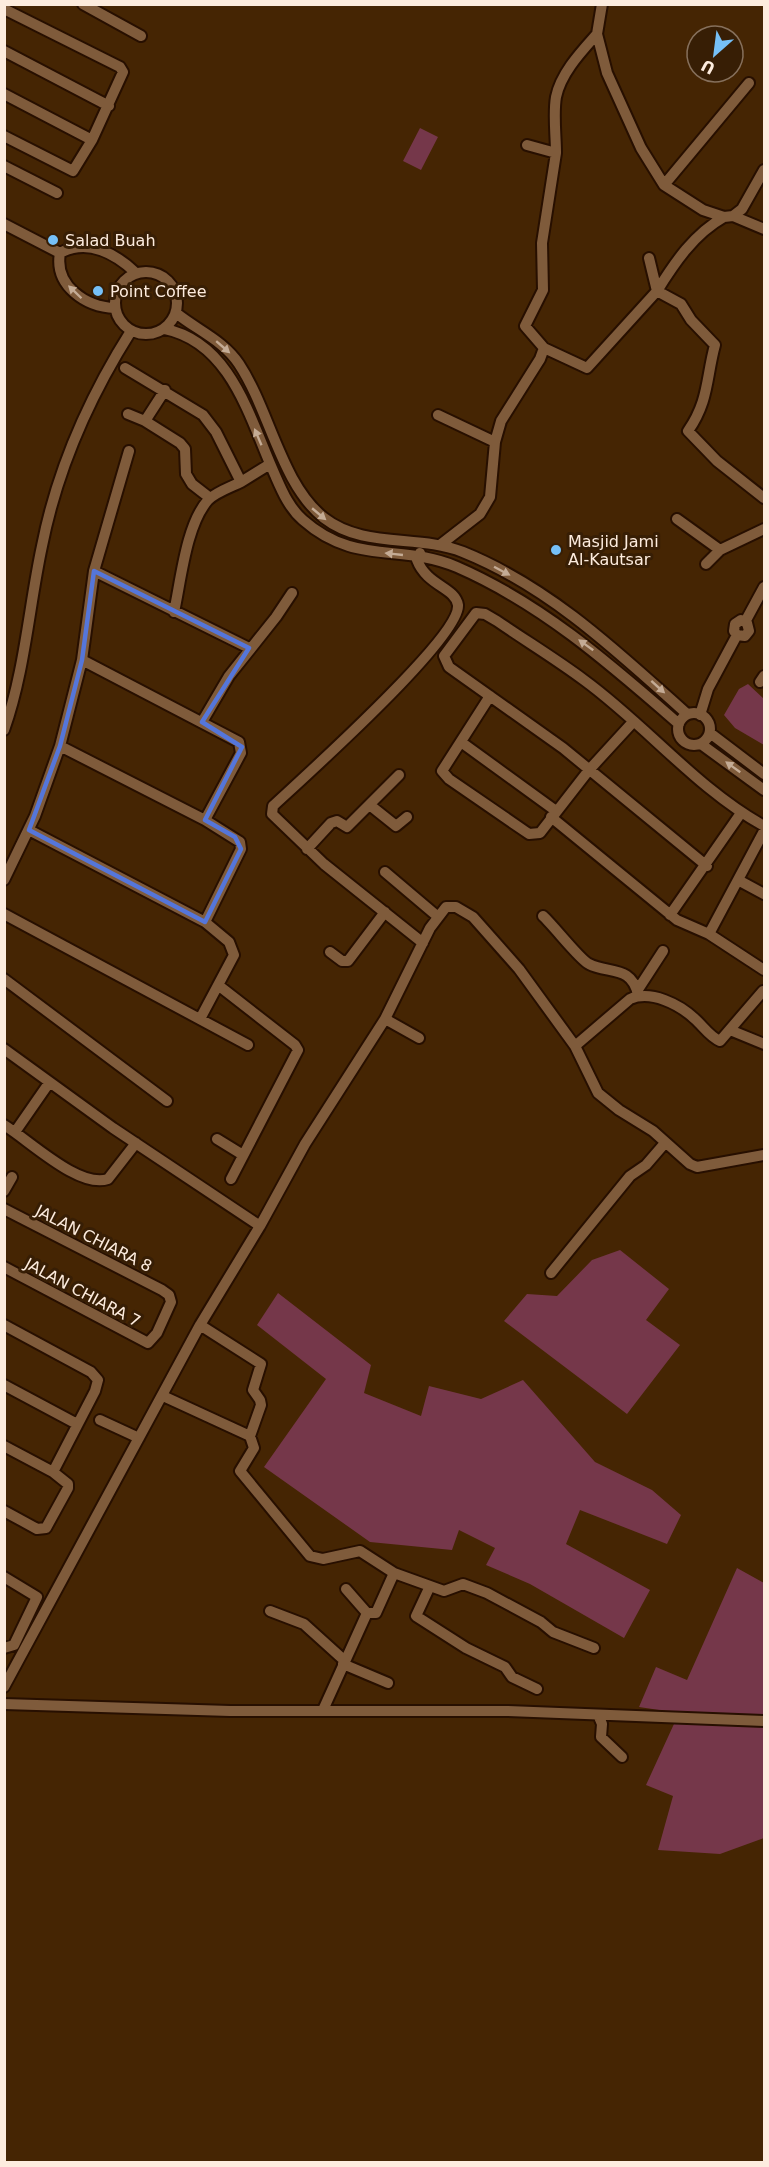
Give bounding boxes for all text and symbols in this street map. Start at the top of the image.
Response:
north arrow [685,24,745,84]
text: U [698,55,718,78]
place label: Salad Buah [65,231,156,250]
marker: Salad Buah [46,233,60,247]
place label: Point Coffee [110,282,206,301]
marker: Point Coffee [91,284,105,298]
one-way arrow [67,285,82,299]
one-way arrow [215,341,231,354]
one-way arrow [253,427,263,445]
one-way arrow [311,507,327,520]
place label: Masjid Jami Al-Kautsar [568,532,659,569]
marker: Masjid Jami Al-Kautsar [549,543,563,557]
one-way arrow [385,549,404,559]
one-way arrow [493,566,510,576]
one-way arrow [579,639,595,651]
one-way arrow [650,680,665,694]
one-way arrow [725,761,741,773]
street label: JALAN CHIARA 8 [31,1200,155,1276]
street label: JALAN CHIARA 7 [21,1253,144,1331]

